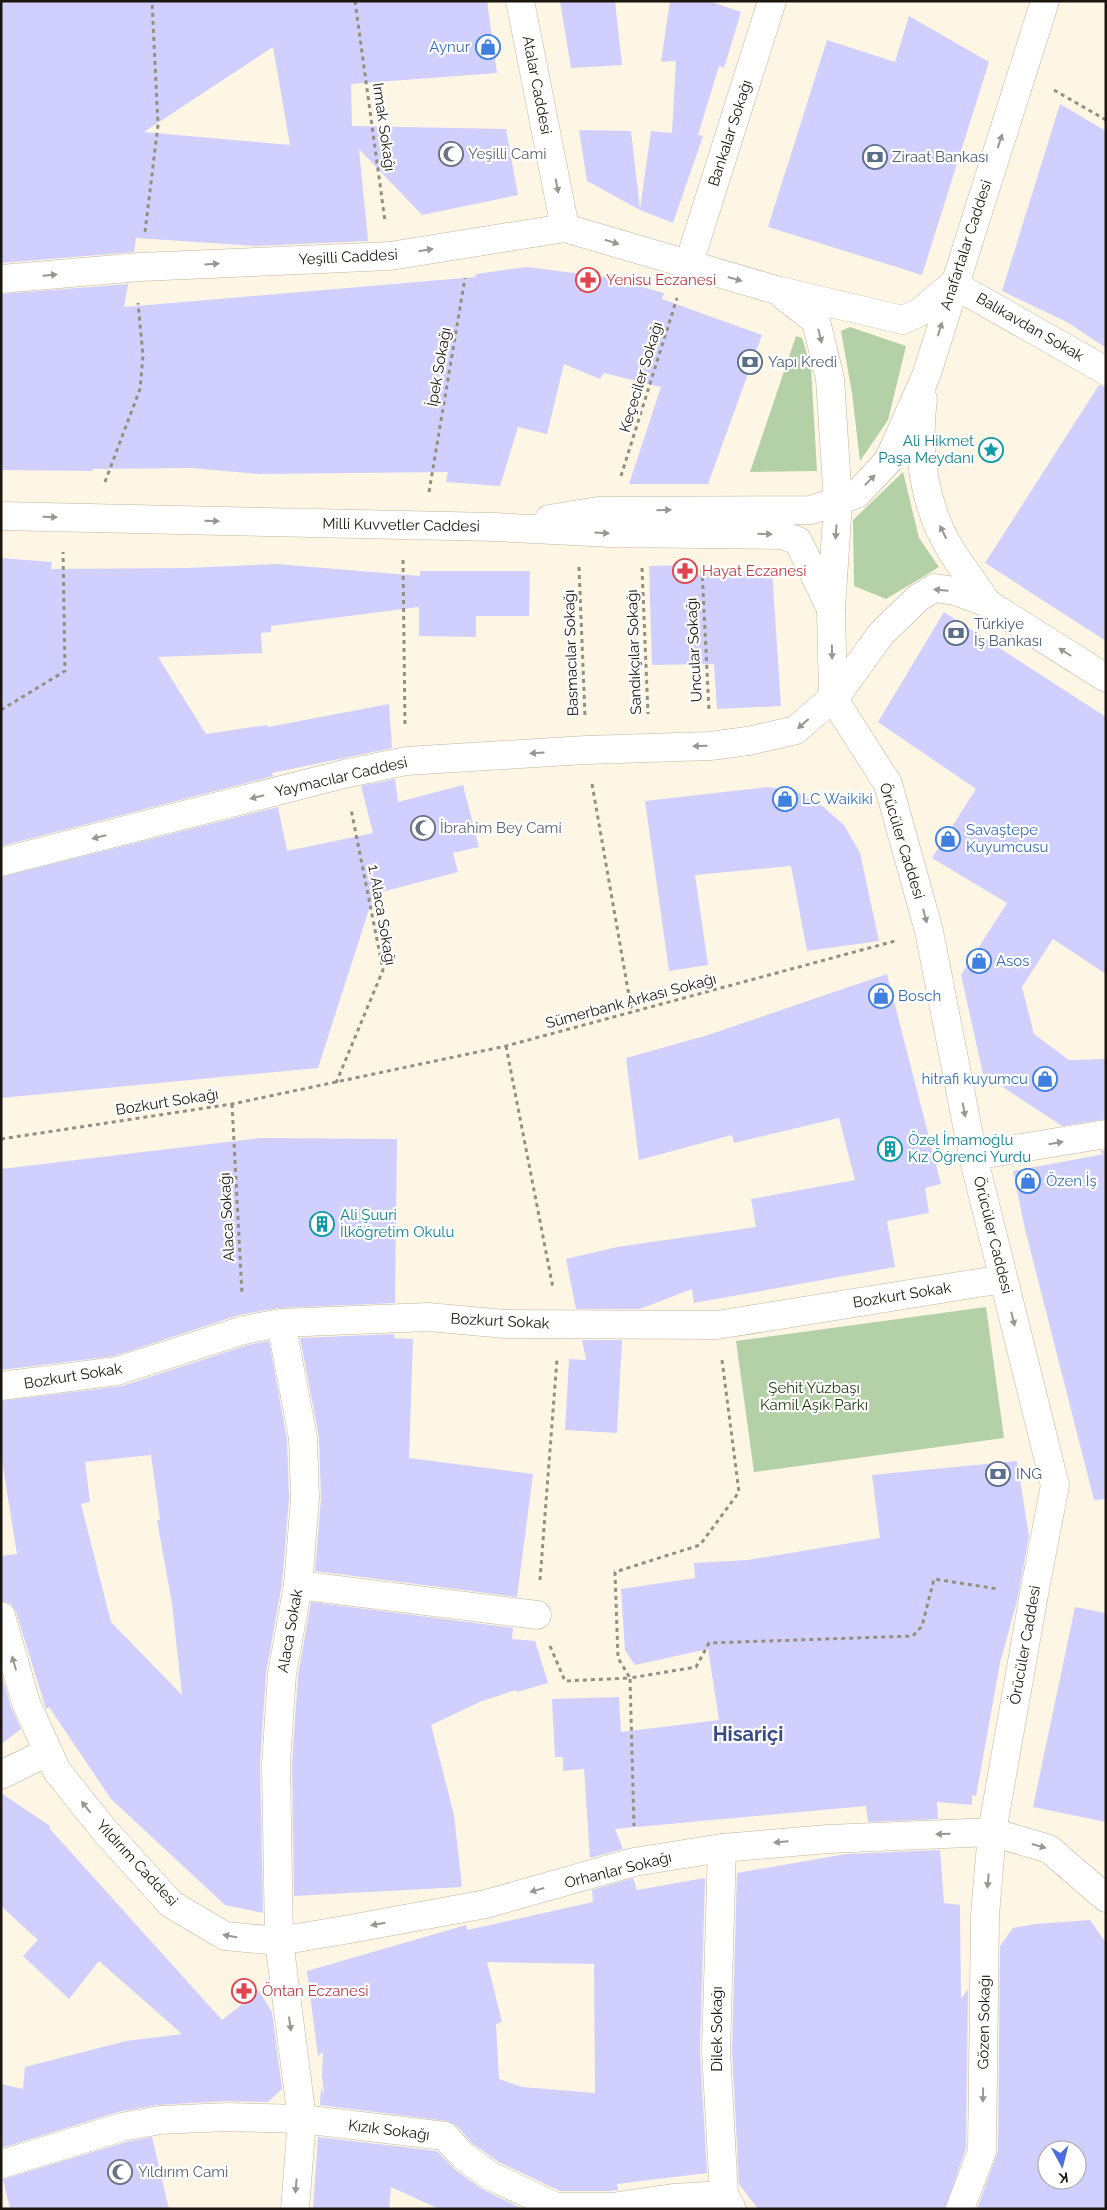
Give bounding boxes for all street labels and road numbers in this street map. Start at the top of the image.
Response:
street label: Atalar Caddesi [519,34,555,136]
street label: Bankalar Sokağı [704,78,756,188]
street label: Irmak Sokağı [369,81,399,173]
street label: Anafartalar Caddesi [936,178,996,312]
street label: Yeşilli Caddesi [298,245,398,269]
street label: Balıkavdan Sokak [973,289,1087,365]
street label: Keçeciler Sokağı [616,320,666,434]
street label: İpek Sokağı [422,326,455,408]
street label: Milli Kuvvetler Caddesi [322,515,480,535]
street label: Basmacılar Sokağı [560,589,582,717]
street label: Sandıkçılar Sokağı [623,589,645,715]
street label: Uncular Sokağı [682,597,706,703]
street label: Yaymacılar Caddesi [273,753,409,801]
street label: Örücüler Caddesi [876,780,929,901]
street label: 1. Alaca Sokağı [364,863,400,967]
street label: Sümerbank Arkası Sokağı [544,970,718,1032]
street label: Bozkurt Sokağı [114,1085,220,1119]
street label: Alaca Sokağı [216,1172,238,1262]
street label: Örücüler Caddesi [970,1174,1017,1296]
street label: Bozkurt Sokak [852,1278,952,1312]
street label: Bozkurt Sokak [450,1309,550,1333]
street label: Bozkurt Sokak [23,1359,123,1393]
street label: Örücüler Caddesi [1005,1584,1044,1706]
street label: Alaca Sokak [274,1588,306,1674]
street label: Yıldırım Caddesi [92,1816,182,1910]
street label: Orhanlar Sokağı [563,1848,673,1892]
street label: Gözen Sokağı [974,1974,994,2070]
street label: Dilek Sokağı [708,1986,726,2072]
street label: Kızık Sokağı [347,2116,431,2144]

